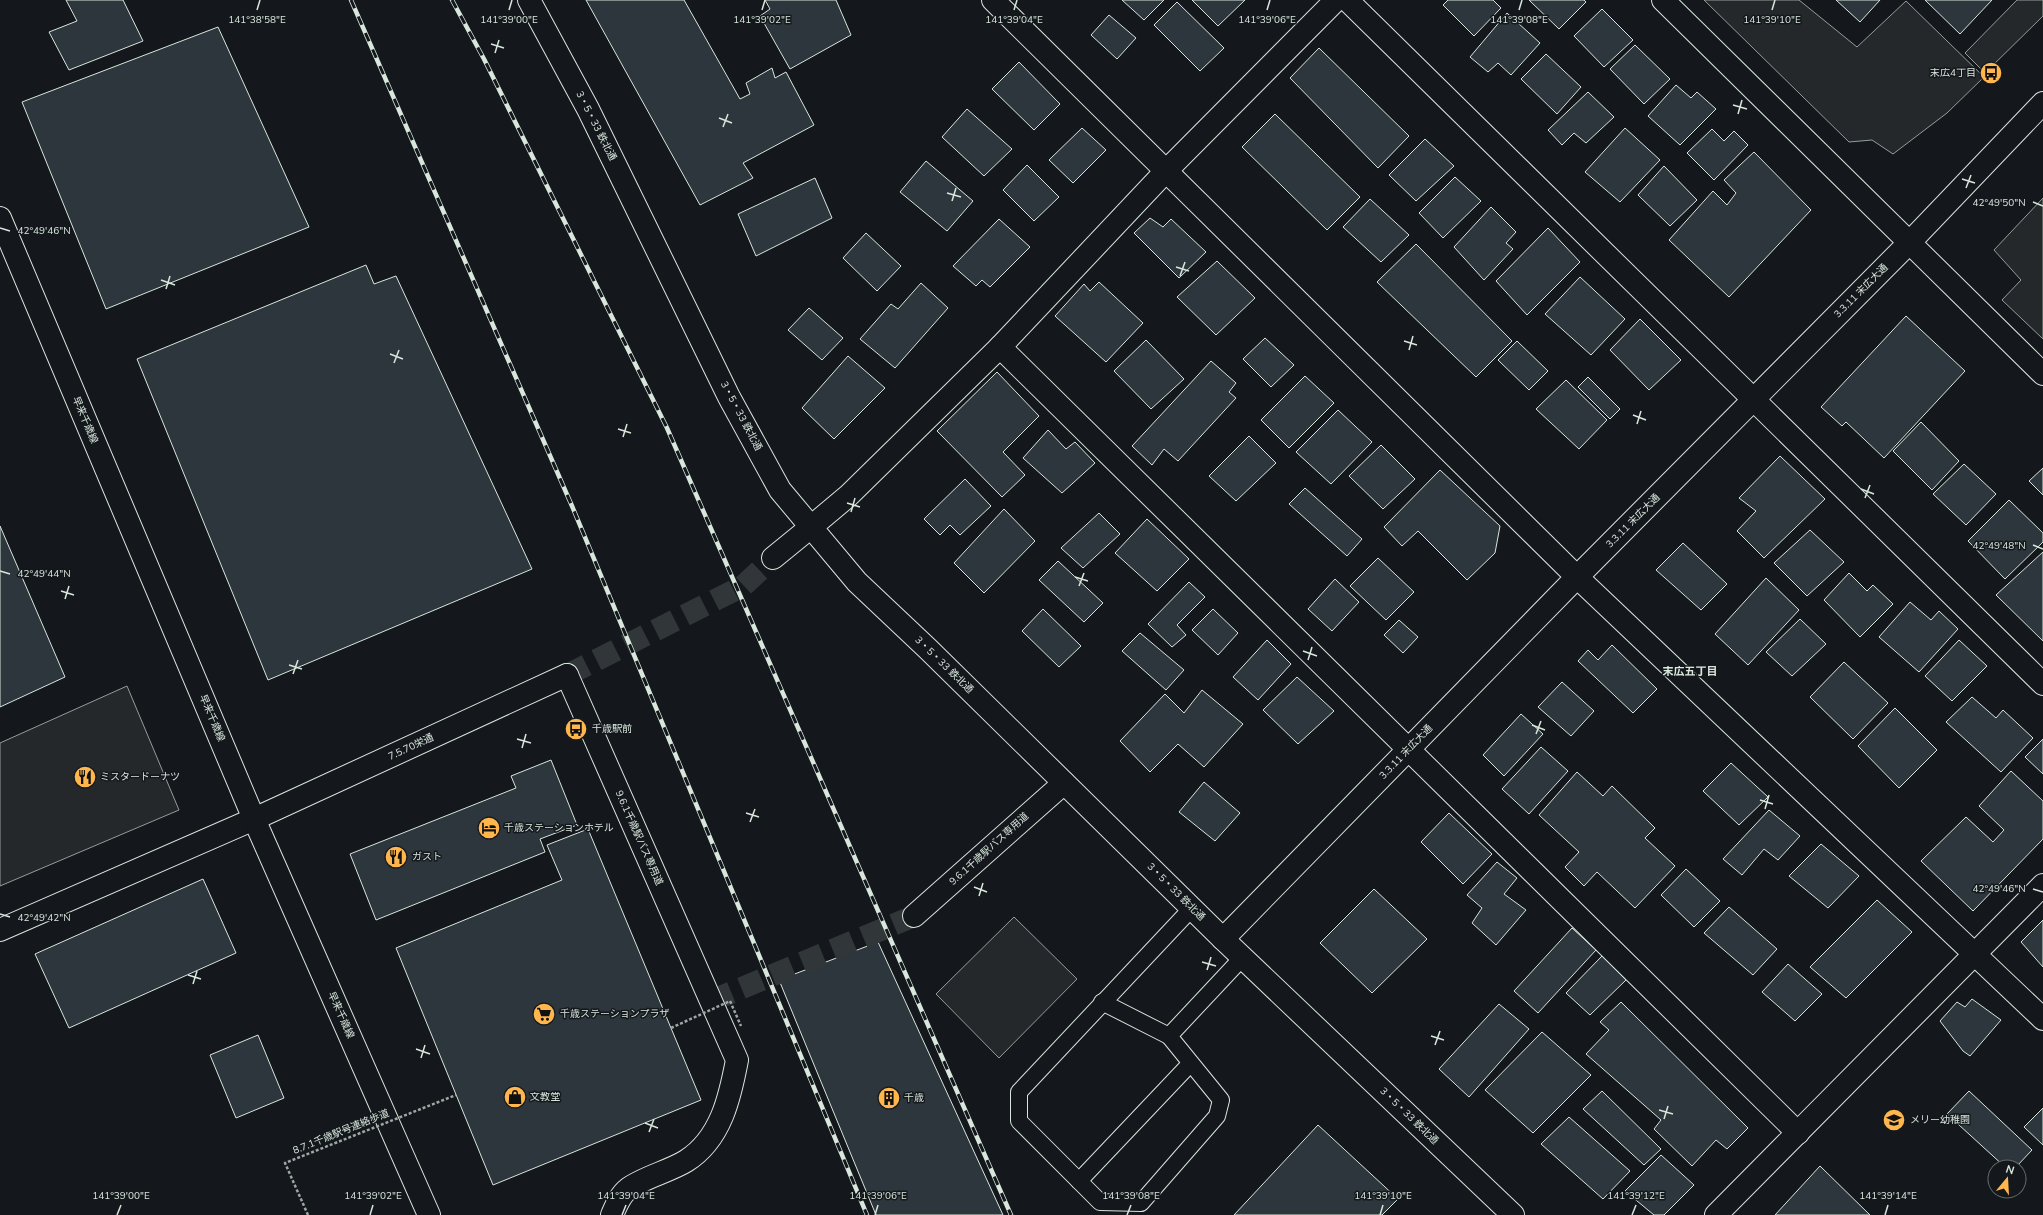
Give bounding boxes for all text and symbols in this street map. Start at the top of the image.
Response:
text: 141°38'58"E [228,13,286,27]
text: 141°39'00"E [480,13,538,27]
text: 141°39'02"E [733,13,791,27]
text: 141°39'04"E [985,13,1043,27]
text: 141°39'06"E [1238,13,1296,27]
text: 141°39'08"E [1490,13,1548,27]
text: 141°39'10"E [1743,13,1801,27]
bus stop icon: 末広4丁目 [1978,60,2004,86]
place label: 末広4丁目 [1930,66,1976,80]
street label: 3・5・33 鉄北通 [572,89,620,163]
text: 42°49'50"N [1972,196,2026,210]
text: 42°49'46"N [17,224,71,238]
street label: 3.3.11 末広大通 [1831,261,1891,321]
street label: 3・5・33 鉄北通 [717,379,765,453]
street label: 早来千歳線 [69,394,101,446]
street label: 3.3.11 末広大通 [1603,491,1663,551]
text: 42°49'48"N [1972,539,2026,553]
text: 42°49'44"N [17,567,71,581]
street label: 3・5・33 鉄北通 [912,633,976,697]
district label: 末広五丁目 [1663,664,1718,679]
street label: 早来千歳線 [196,692,228,744]
bus stop icon: 千歳駅前 [563,716,589,742]
place label: 千歳駅前 [592,722,632,736]
street label: 3.3.11 末広大通 [1376,722,1436,782]
street label: 7.5.70栄通 [386,730,436,764]
restaurant icon: ミスタードーナツ [72,764,98,790]
place label: ミスタードーナツ [100,770,180,784]
street label: 9.6.1千歳駅バス専用道 [612,788,666,888]
street label: 9.6.1千歳駅バス専用道 [946,809,1032,889]
hotel icon: 千歳ステーションホテル [476,815,502,841]
place label: 千歳ステーションホテル [504,821,614,835]
restaurant icon: ガスト [383,844,409,870]
place label: ガスト [412,850,442,864]
street label: 3・5・33 鉄北通 [1144,860,1208,924]
text: 42°49'46"N [1972,882,2026,896]
text: 42°49'42"N [17,911,71,925]
street label: 早来千歳線 [324,989,358,1041]
supermarket icon: 千歳ステーションプラザ [531,1001,557,1027]
place label: 千歳ステーションプラザ [560,1007,670,1021]
shop icon: 文教堂 [502,1084,528,1110]
street label: 3・5・33 鉄北通 [1377,1084,1441,1148]
building icon: 千歳 [876,1085,902,1111]
place label: 文教堂 [530,1090,560,1104]
place label: 千歳 [904,1091,924,1105]
street label: 8.7.1千歳駅号連絡歩道 [291,1106,391,1158]
school or university icon: メリー幼稚園 [1881,1107,1907,1133]
place label: メリー幼稚園 [1910,1113,1970,1127]
north arrow [1987,1159,2027,1199]
text: N [2004,1162,2016,1178]
text: 141°39'00"E [92,1189,150,1203]
text: 141°39'02"E [344,1189,402,1203]
text: 141°39'04"E [597,1189,655,1203]
text: 141°39'06"E [849,1189,907,1203]
text: 141°39'08"E [1102,1189,1160,1203]
text: 141°39'10"E [1354,1189,1412,1203]
text: 141°39'12"E [1607,1189,1665,1203]
text: 141°39'14"E [1859,1189,1917,1203]

